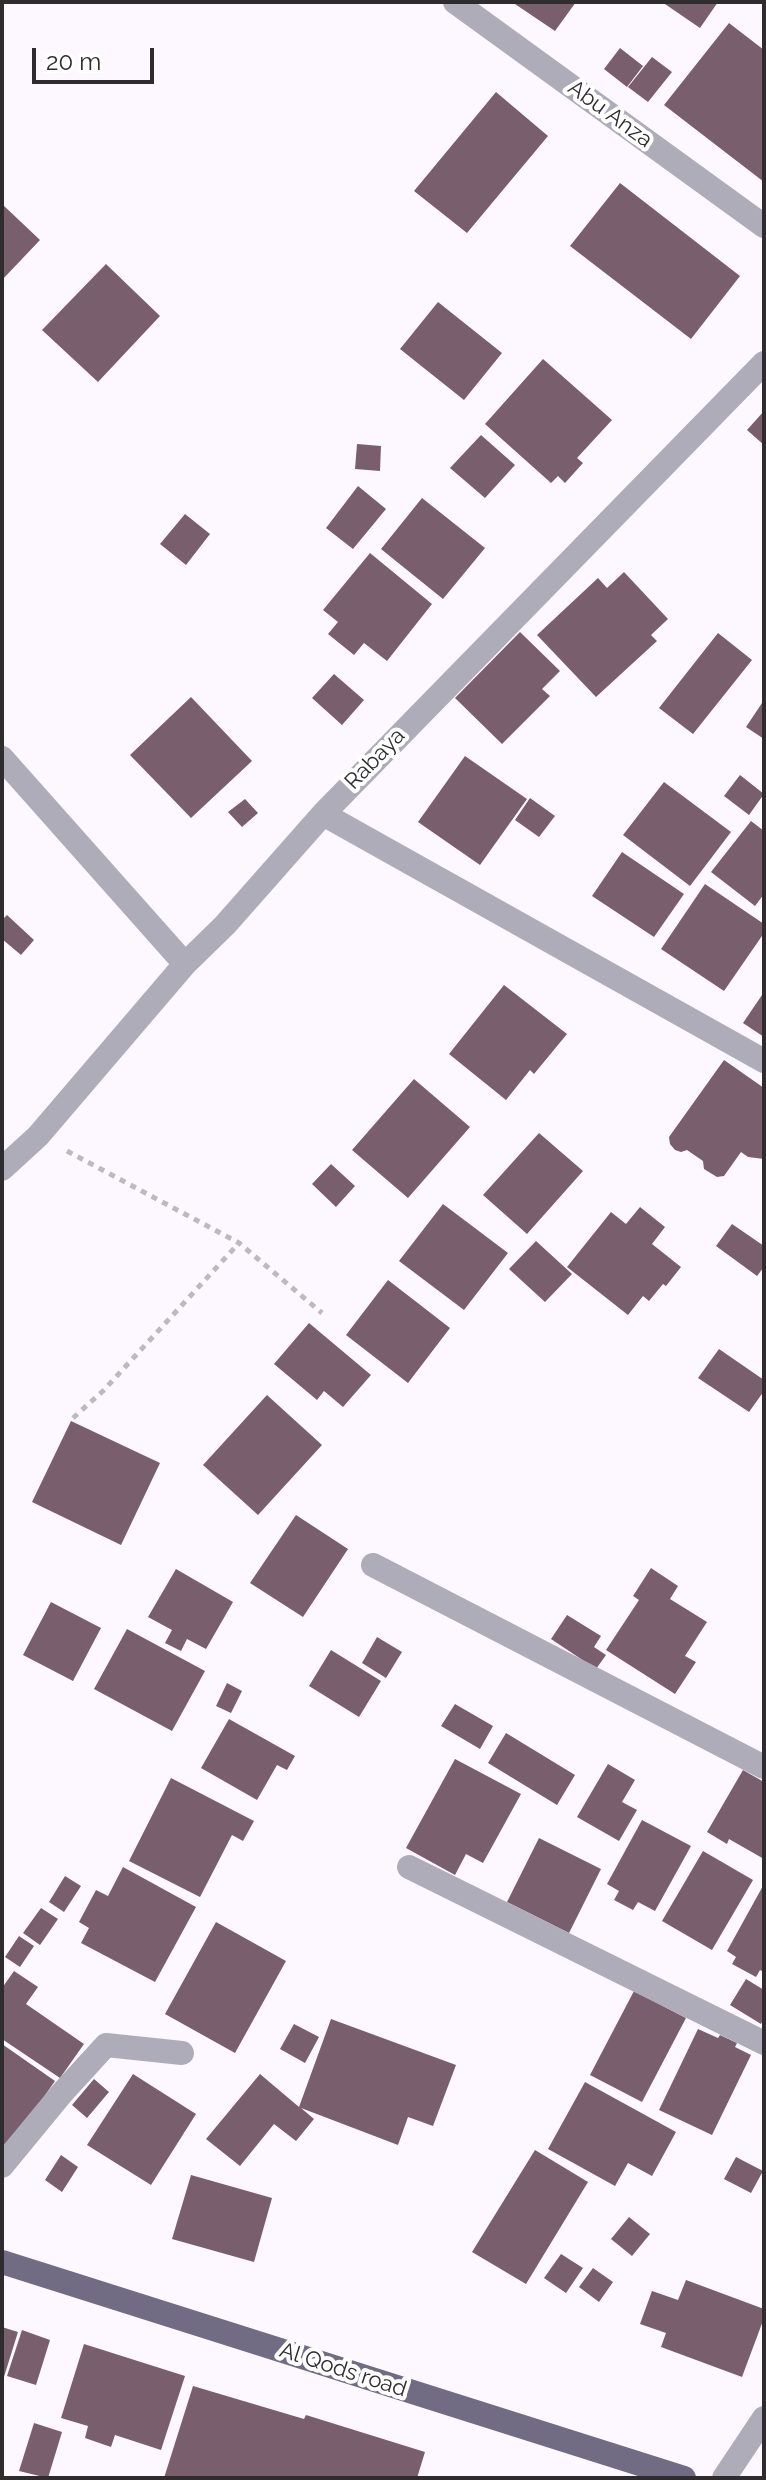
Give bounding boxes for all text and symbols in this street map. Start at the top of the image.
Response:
scale bar [36,32,158,82]
text: 20 m [46,47,101,76]
street label: Abu Anza [563,75,657,153]
street label: Rabaya [339,723,411,795]
street label: Al Qods road [276,2337,410,2403]

